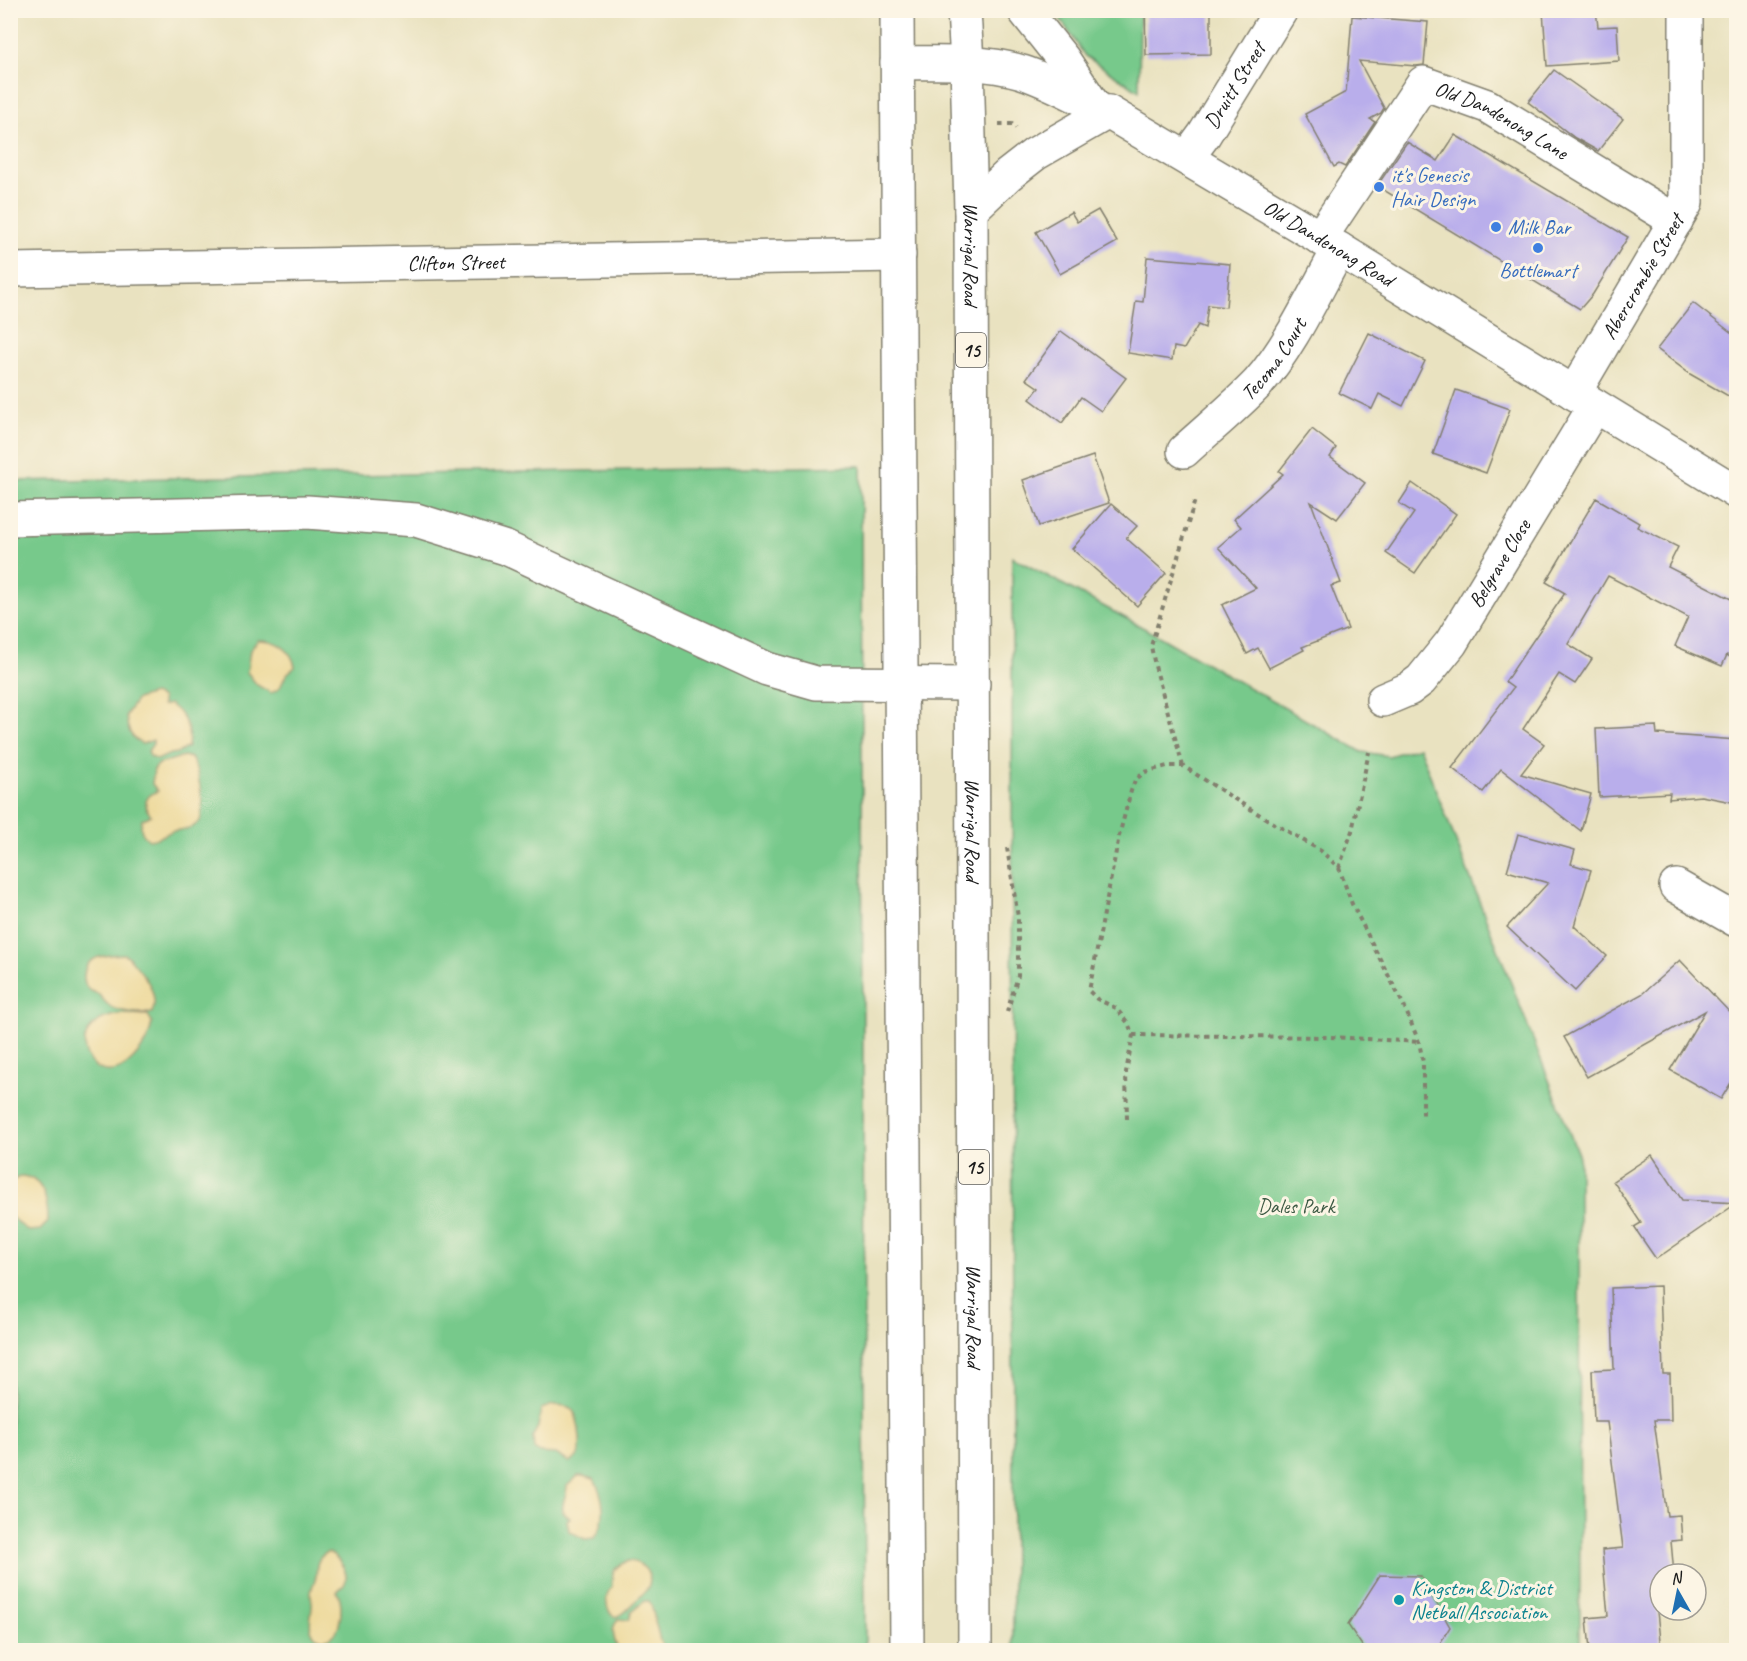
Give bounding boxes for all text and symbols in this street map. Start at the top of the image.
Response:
street label: Druitt Street [1198,35,1273,133]
street label: Old Dandenong Lane [1431,75,1574,166]
place label: it's Genesis Hair Design [1391,162,1476,212]
marker: it's Genesis Hair Design [1372,180,1386,194]
street label: Old Dandenong Road [1259,194,1402,294]
street label: Warrigal Road [958,202,984,309]
street label: Abercrombie Street [1596,207,1691,344]
place label: Milk Bar [1508,214,1572,240]
marker: Milk Bar [1489,220,1503,234]
marker: Bottlemart [1531,241,1545,255]
street label: Clifton Street [407,249,507,276]
place label: Bottlemart [1499,257,1580,283]
street label: Tecoma Court [1235,312,1313,406]
road number: 15 [956,333,986,367]
street label: Belgrave Close [1463,513,1537,612]
street label: Warrigal Road [960,778,986,885]
road number: 15 [959,1150,989,1184]
park label: Dales Park [1258,1193,1337,1219]
street label: Warrigal Road [961,1264,987,1371]
north arrow [1648,1562,1708,1622]
text: N [1669,1567,1685,1589]
place label: Kingston & District Netball Association [1411,1575,1554,1625]
marker: Kingston & District Netball Association [1392,1593,1406,1607]

